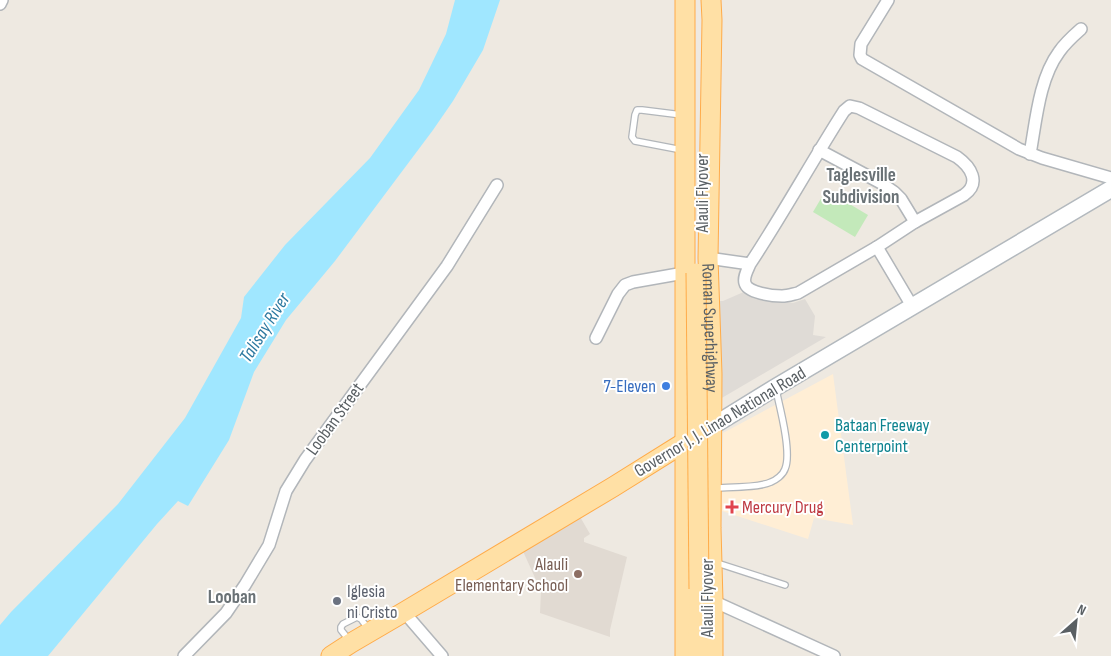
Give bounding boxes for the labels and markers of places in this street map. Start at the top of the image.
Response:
place label: 7-Eleven [603,376,656,397]
marker: 7-Eleven [660,380,672,392]
place label: Bataan Freeway Centerpoint [835,415,930,457]
marker: Bataan Freeway Centerpoint [819,429,831,441]
place label: Mercury Drug [742,497,823,518]
marker: Mercury Drug [726,501,738,513]
place label: Alauli Elementary School [455,554,568,596]
marker: Alauli Elementary School [572,568,584,580]
place label: Iglesia ni Cristo [347,581,397,623]
marker: Iglesia ni Cristo [331,595,343,607]

